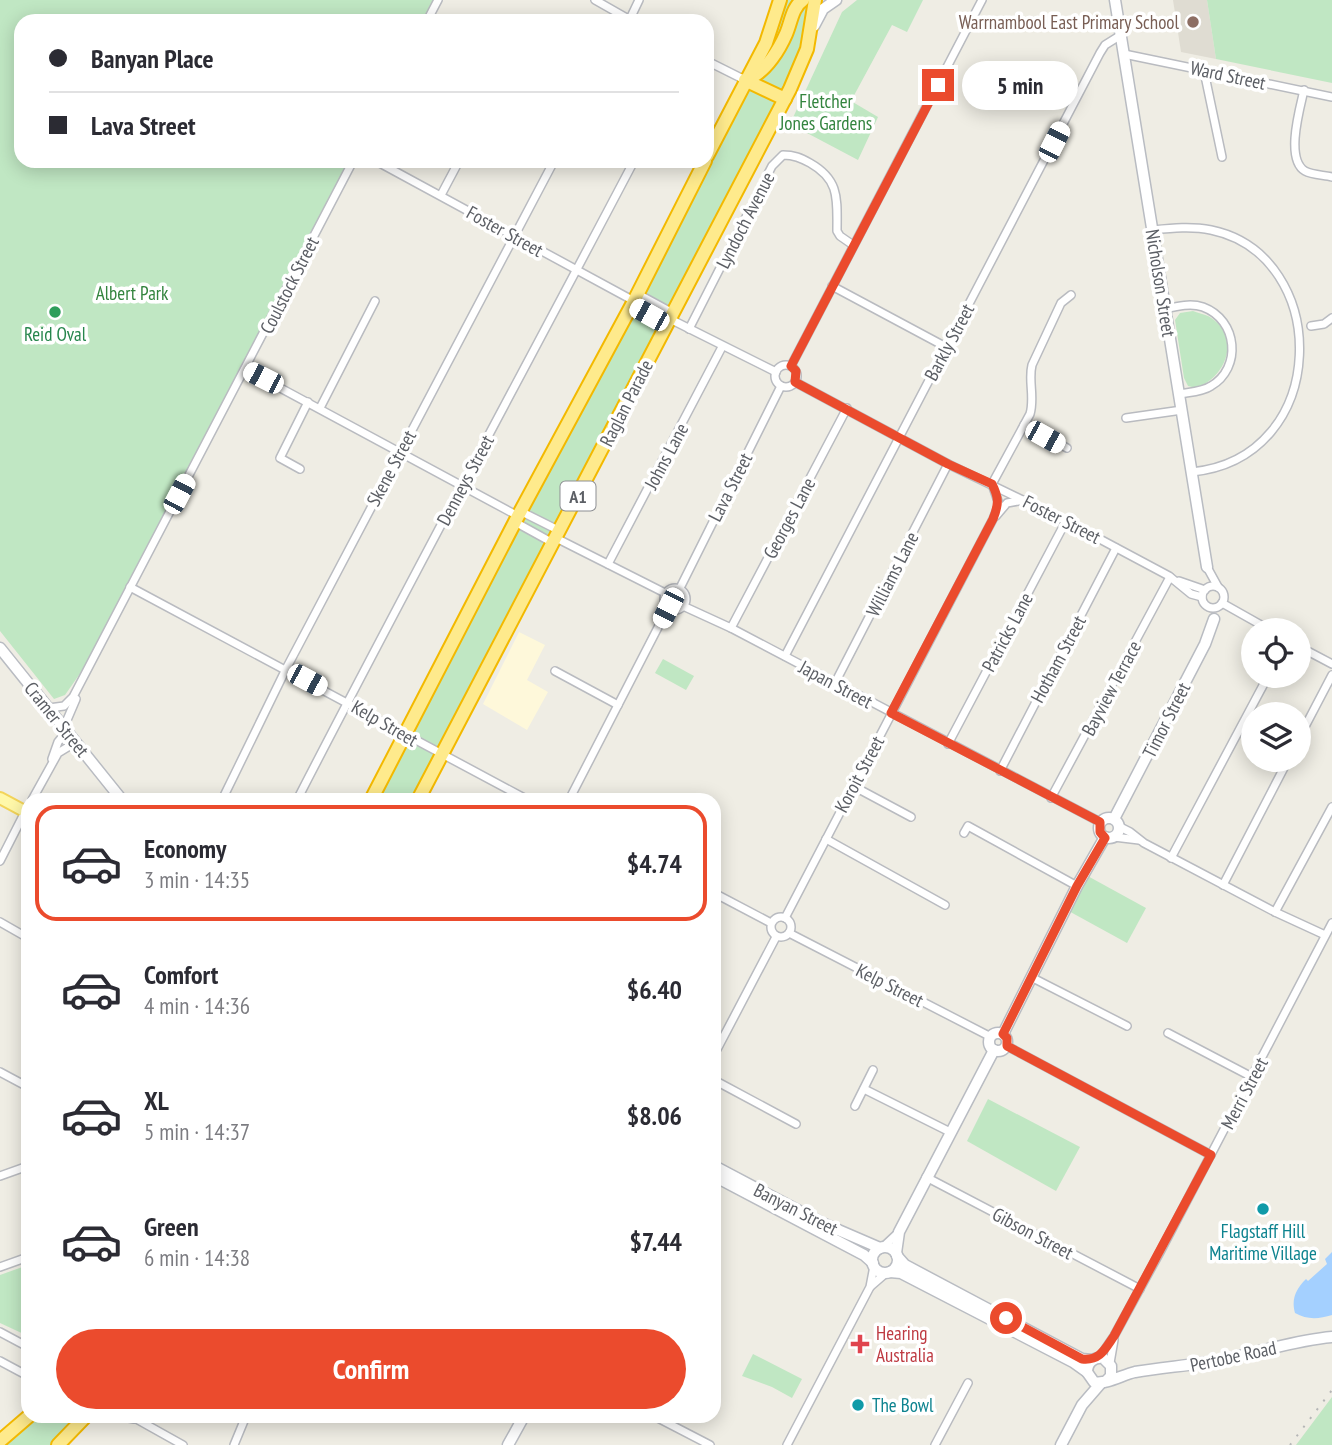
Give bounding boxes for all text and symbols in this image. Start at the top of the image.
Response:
place label: Warrnambool East Primary School [959,10,1180,34]
marker: Warrnambool East Primary School [1185,14,1201,30]
text: Banyan Place [91,42,214,75]
street label: Ward Street [1188,55,1269,95]
callout: 5 min [962,60,1078,110]
route end [922,69,954,101]
text: 5 min [997,71,1043,100]
park label: Fletcher Jones Gardens [779,89,872,135]
text: Lava Street [91,109,196,142]
car [1036,119,1073,165]
street label: Lyndoch Avenue [710,168,780,272]
street label: Foster Street [462,200,548,262]
street label: Nicholson Street [1141,228,1181,339]
street label: Coulstock Street [254,232,324,338]
park label: Albert Park [96,281,169,305]
car [626,296,673,334]
street label: Barkly Street [919,299,980,385]
marker: Reid Oval [47,304,63,320]
place label: Reid Oval [24,322,87,346]
street label: Raglan Parade [594,356,658,450]
car [240,359,287,397]
car [1022,418,1069,456]
street label: Johns Lane [638,419,693,494]
street label: Skene Street [361,425,421,510]
street label: Denneys Street [431,430,499,529]
street label: Lava Street [703,448,758,525]
car [160,471,199,517]
street label: Georges Lane [758,473,820,563]
road number: A1 [560,482,596,510]
street label: Foster Street [1019,489,1106,549]
street label: Williams Lane [860,528,924,620]
car [650,585,687,631]
street label: Patricks Lane [976,588,1038,676]
street label: Hotham Street [1025,611,1091,707]
map controls [1241,618,1311,772]
button: locate [1241,618,1311,688]
street label: Bayview Terrace [1076,636,1146,740]
street label: Japan Street [794,654,878,714]
car [284,661,331,699]
street label: Cramer Street [19,676,95,762]
street label: Timor Street [1137,677,1196,762]
street label: Kelp Street [348,694,423,752]
button: layers [1241,702,1311,772]
street label: Koroit Street [829,731,889,816]
icon: car [60,832,123,895]
text: Economy [144,832,226,865]
text: $4.74 [627,847,682,880]
text: 3 min · 14:35 [144,865,250,894]
icon: car [60,958,123,1021]
text: Comfort [144,958,218,991]
street label: Kelp Street [852,958,928,1013]
text: $6.40 [627,973,682,1006]
text: 4 min · 14:36 [144,991,250,1020]
street label: Merri Street [1215,1052,1273,1133]
icon: car [60,1084,123,1147]
text: XL [144,1084,169,1117]
text: $8.06 [627,1099,682,1132]
text: 5 min · 14:37 [144,1117,250,1146]
street label: Banyan Street [750,1178,843,1241]
marker: Flagstaff Hill Maritime Village [1255,1201,1271,1217]
street label: Gibson Street [988,1202,1078,1265]
icon: car [60,1210,123,1273]
text: Green [144,1210,199,1243]
place label: Flagstaff Hill Maritime Village [1209,1219,1317,1265]
text: $7.44 [629,1225,682,1258]
text: 6 min · 14:38 [144,1243,250,1272]
route start [990,1302,1022,1334]
place label: Hearing Australia [876,1321,934,1367]
button: Confirm [56,1329,686,1409]
marker: Hearing Australia [850,1334,870,1354]
street label: Pertobe Road [1188,1335,1278,1377]
place label: The Bowl [872,1393,934,1417]
marker: The Bowl [850,1397,866,1413]

